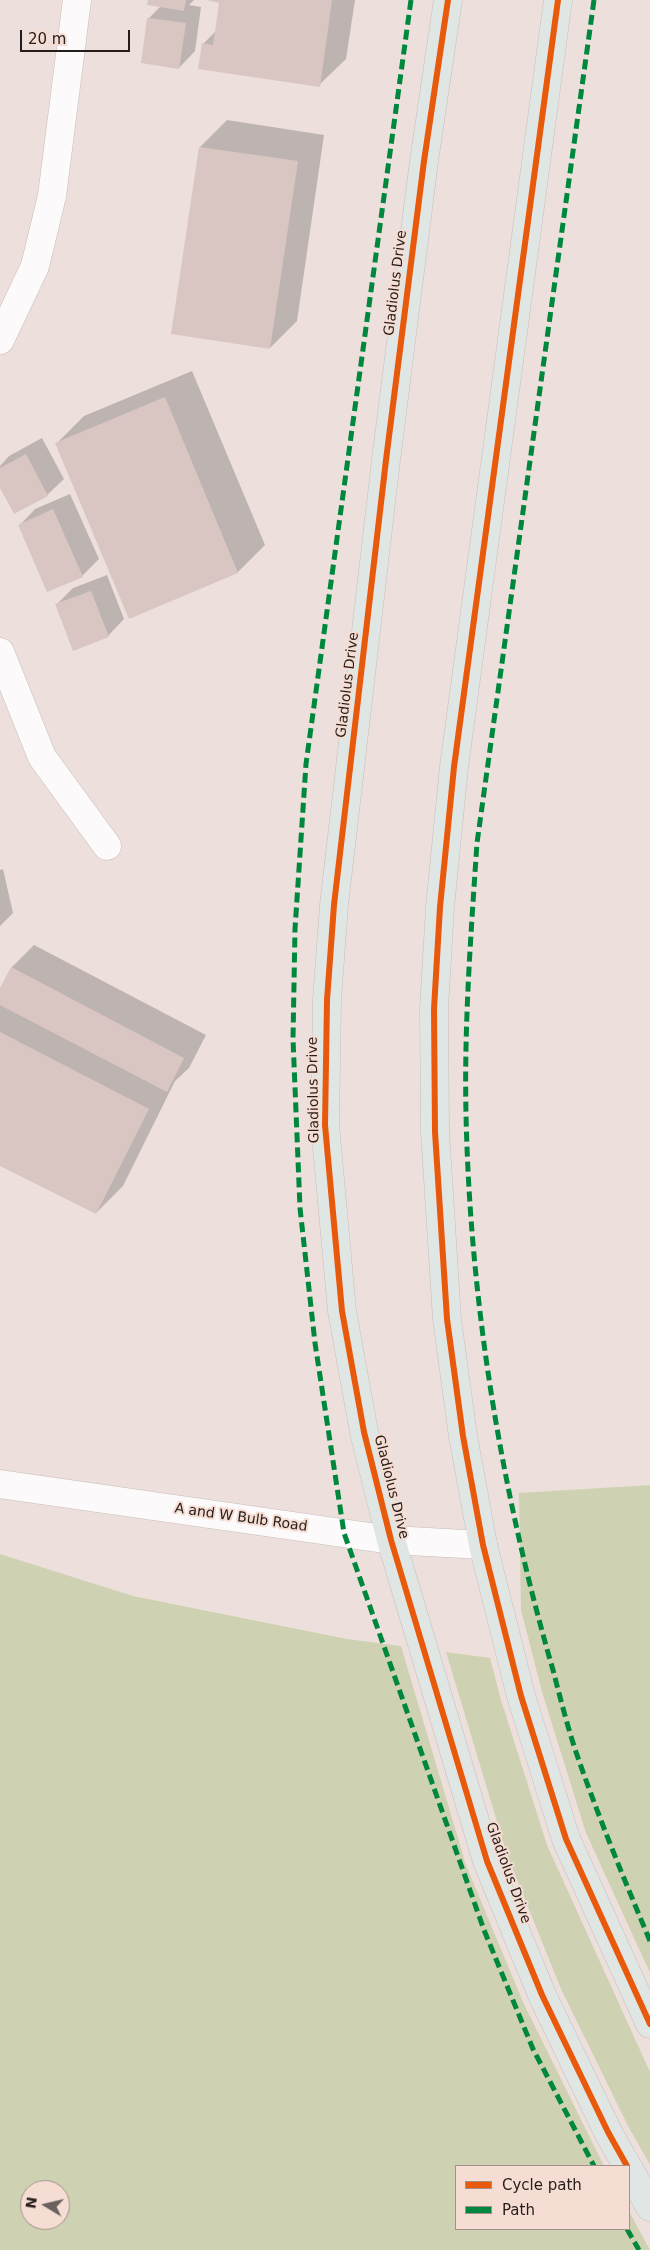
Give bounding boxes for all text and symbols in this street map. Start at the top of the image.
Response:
scale bar [22,20,132,52]
text: 20 m [28,30,66,48]
street label: Gladiolus Drive [381,229,411,337]
street label: Gladiolus Drive [333,631,363,739]
street label: Gladiolus Drive [305,1037,323,1143]
street label: Gladiolus Drive [370,1433,412,1541]
street label: A and W Bulb Road [174,1500,308,1536]
street label: Gladiolus Drive [482,1820,534,1926]
legend [455,2165,630,2230]
text: Cycle path [502,2176,582,2194]
north arrow [20,2180,70,2230]
text: N [22,2196,40,2210]
text: Path [502,2201,535,2219]

